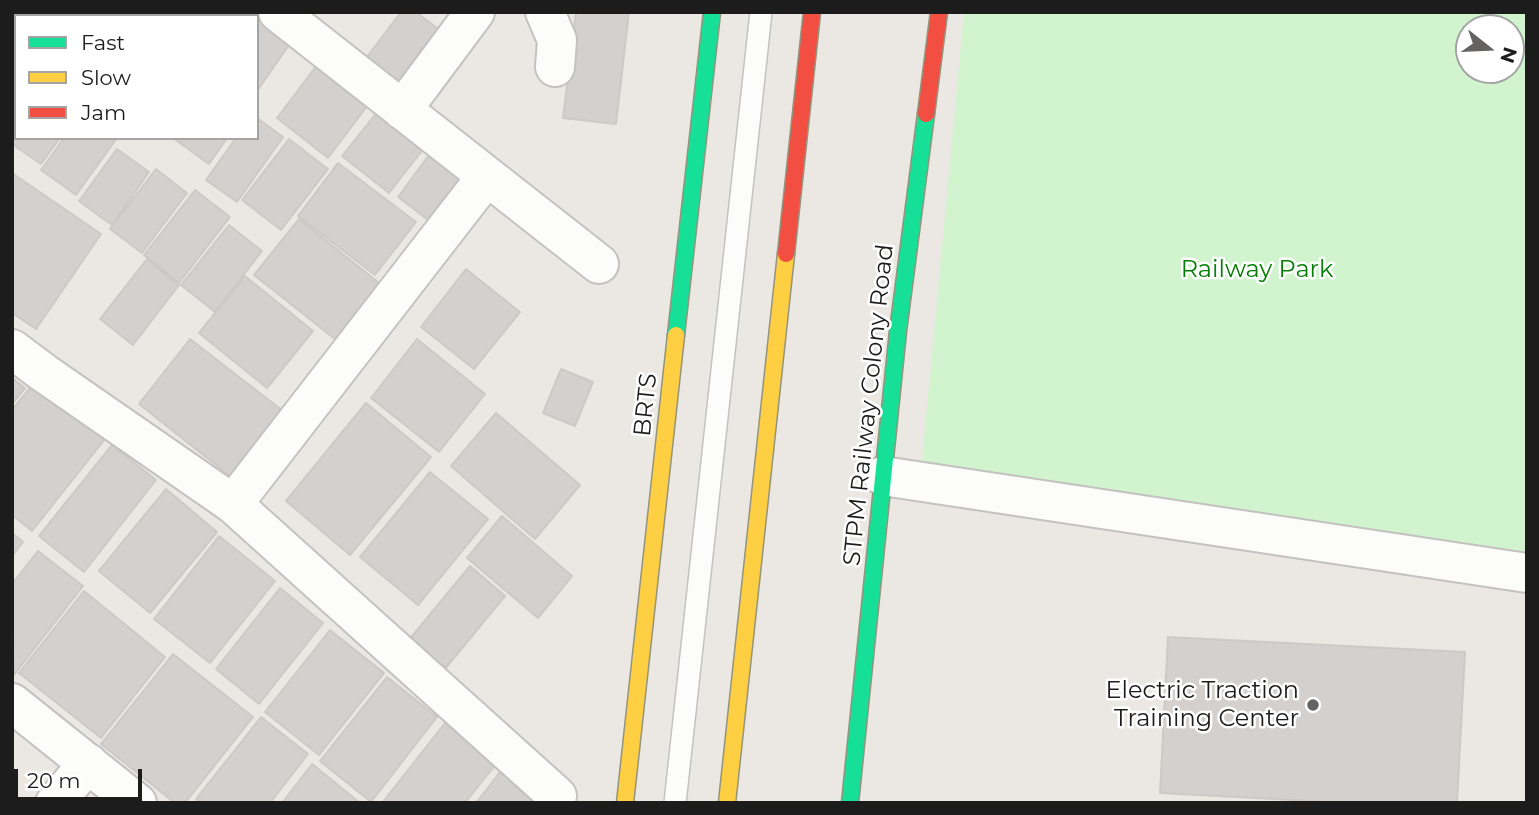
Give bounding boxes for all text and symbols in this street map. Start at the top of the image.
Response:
legend [14,14,259,140]
north arrow [1455,14,1525,84]
text: Fast [81,30,125,55]
text: N [1495,44,1522,66]
text: Slow [81,65,131,90]
text: Jam [81,100,126,125]
street label: STPM Railway Colony Road [838,243,900,567]
park label: Railway Park [1181,256,1333,284]
street label: BRTS [628,372,664,438]
place label: Electric Traction Training Center [1106,677,1299,733]
marker: Electric Traction Training Center [1305,697,1321,713]
scale bar [18,756,145,800]
text: 20 m [27,768,81,793]

